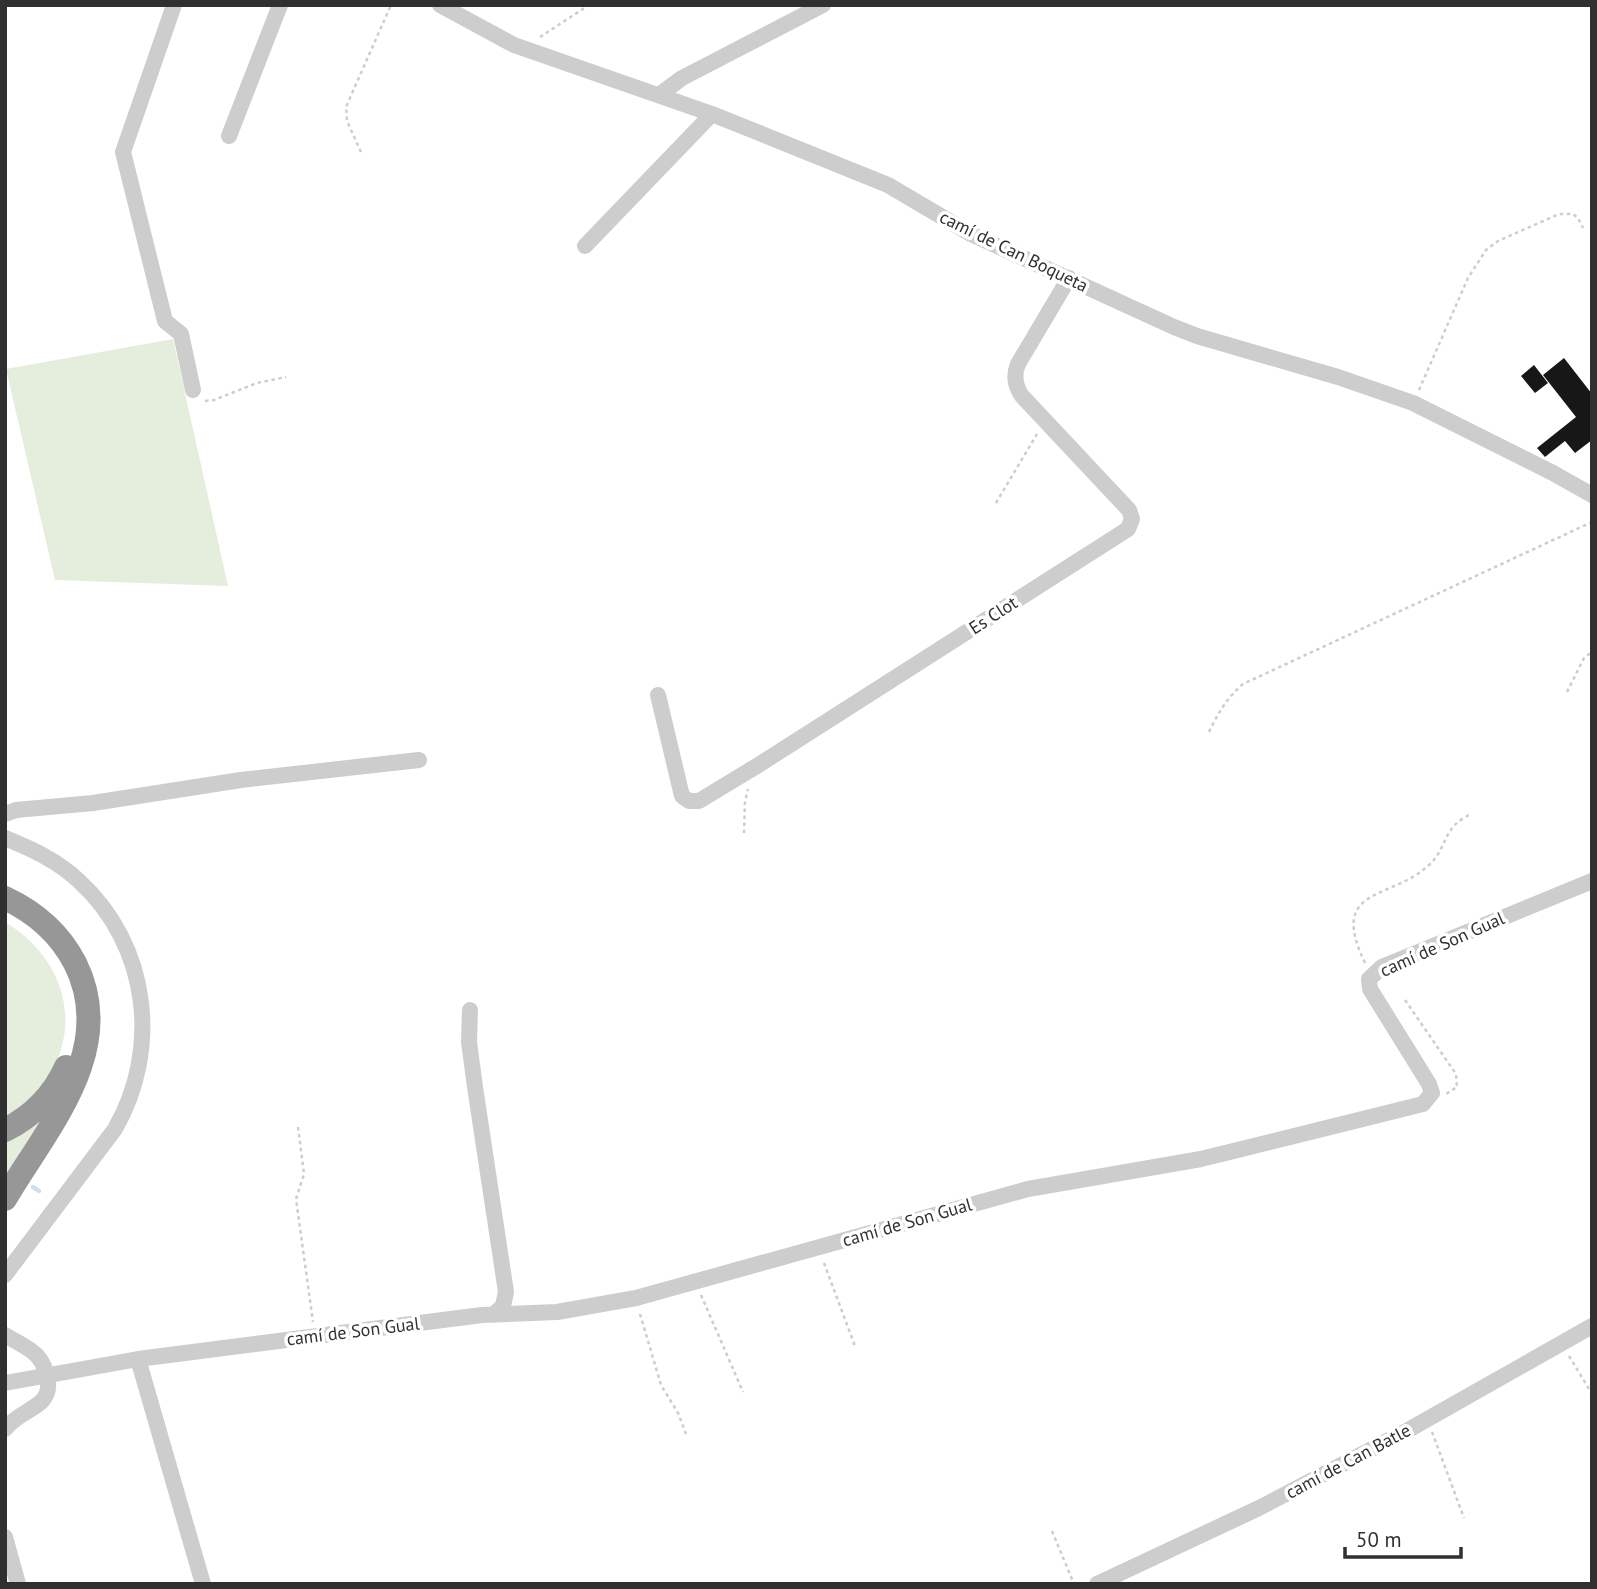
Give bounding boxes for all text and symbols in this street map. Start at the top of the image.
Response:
street label: camí de Can Boqueta [936,205,1092,297]
street label: Es Clot [964,591,1022,639]
street label: camí de Son Gual [1376,906,1508,982]
street label: camí de Son Gual [840,1192,975,1251]
street label: camí de Son Gual [285,1311,421,1351]
street label: camí de Can Batle [1281,1418,1415,1504]
scale bar [1345,1516,1460,1560]
text: 50 m [1356,1526,1402,1553]

